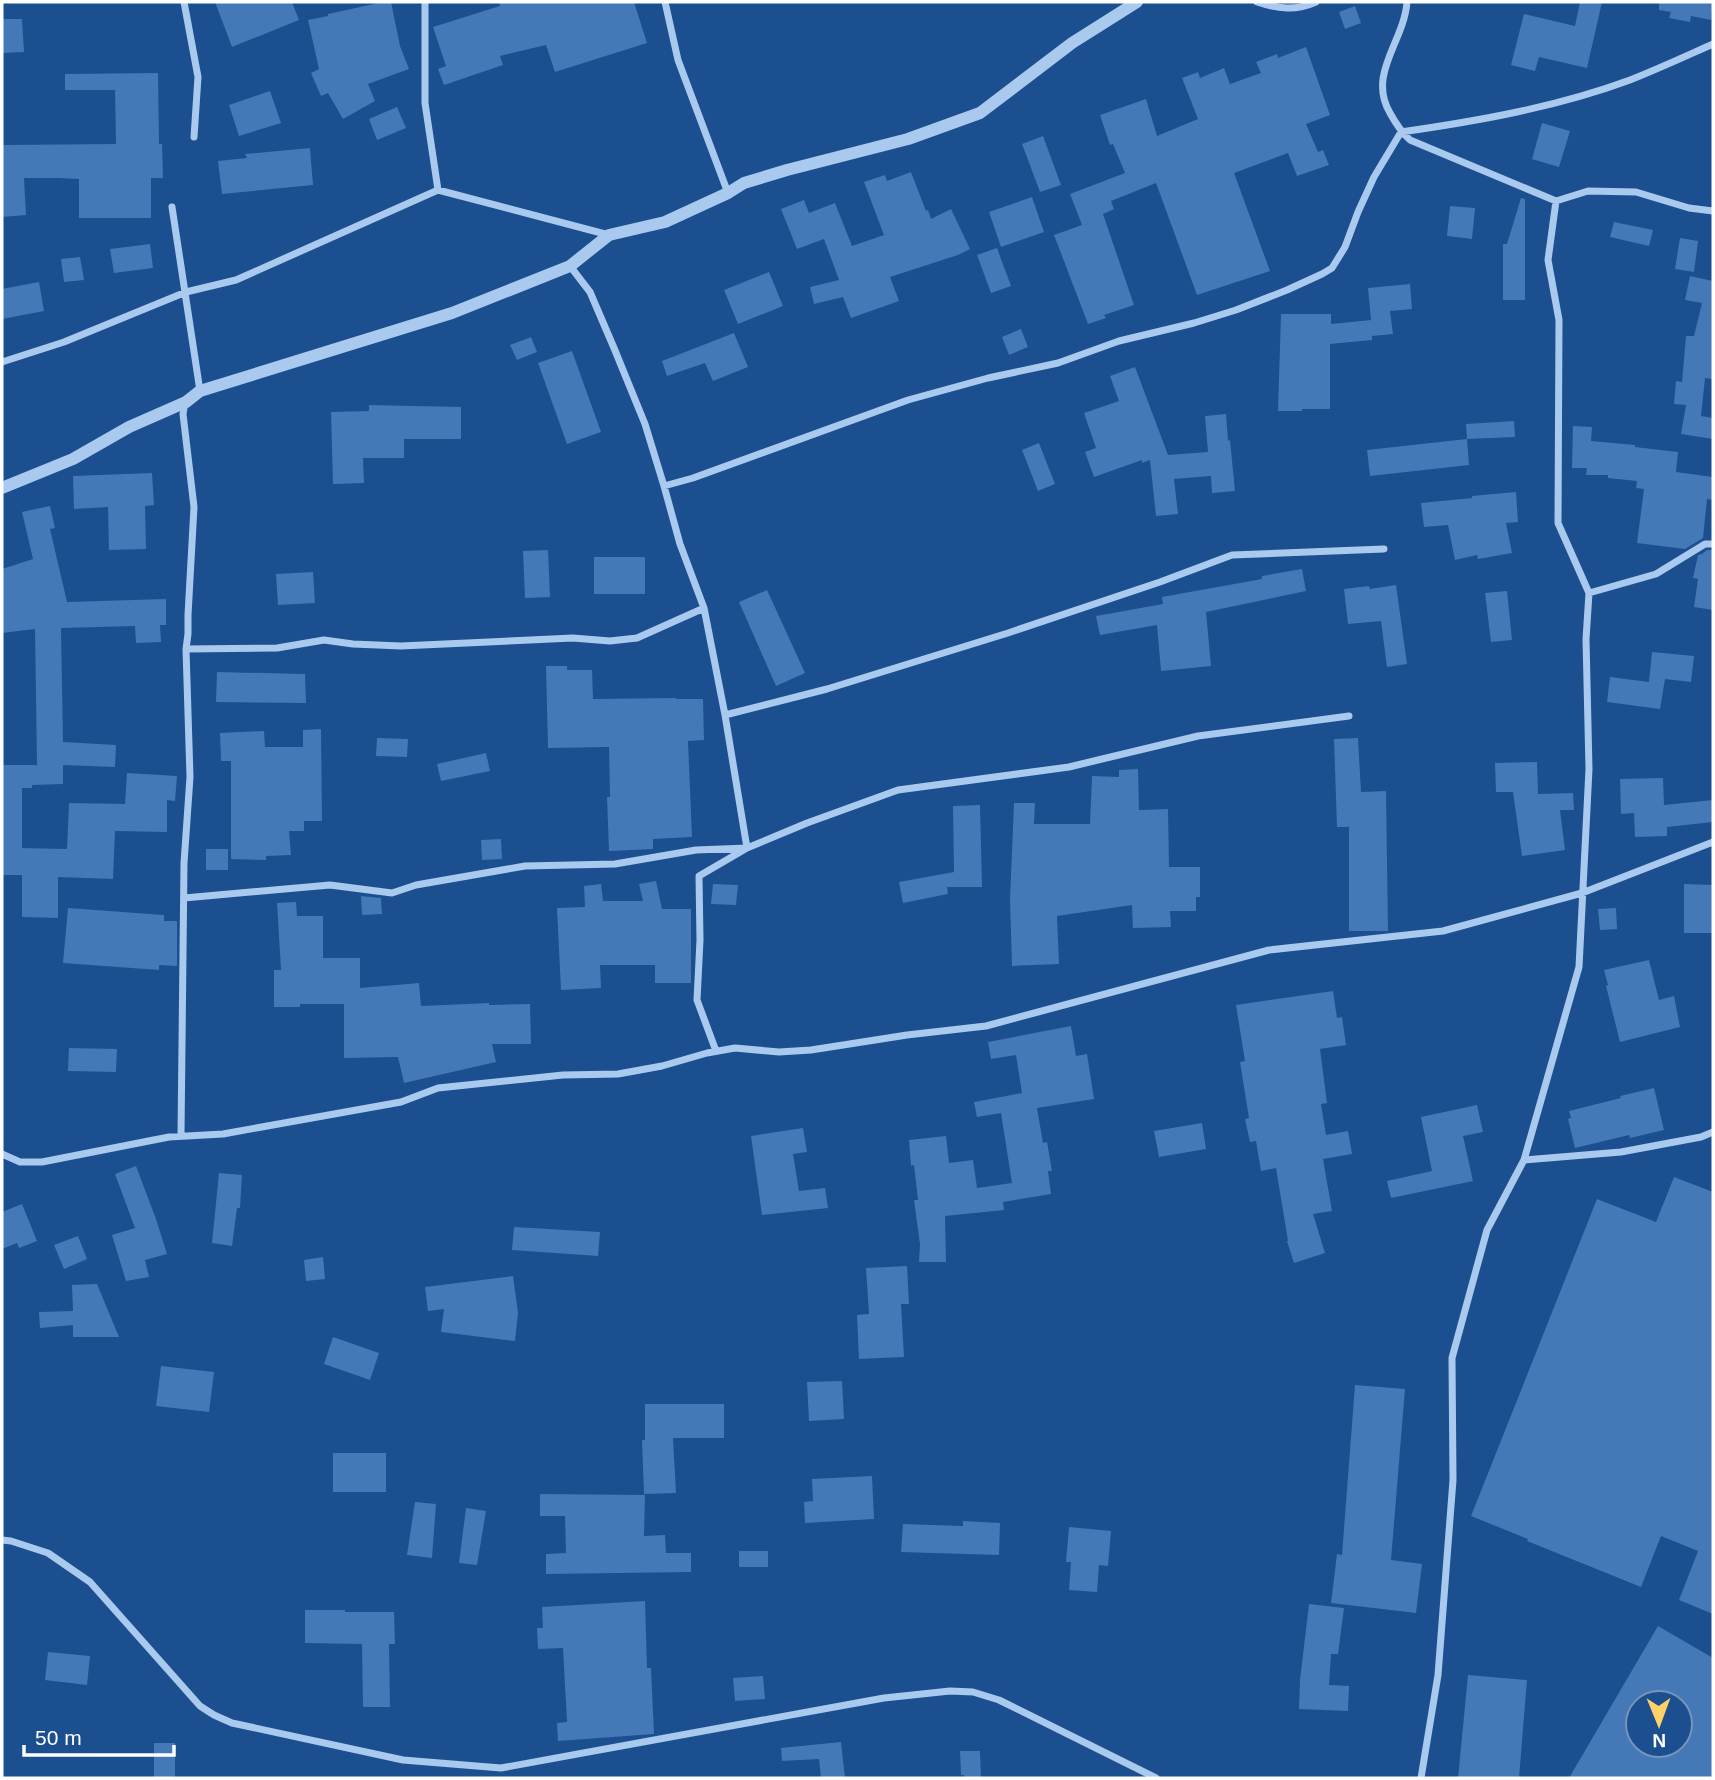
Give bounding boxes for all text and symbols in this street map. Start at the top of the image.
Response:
north arrow [1624,1689,1694,1759]
scale bar [24,1714,175,1758]
text: 50 m [35,1726,82,1749]
text: N [1652,1730,1666,1751]

